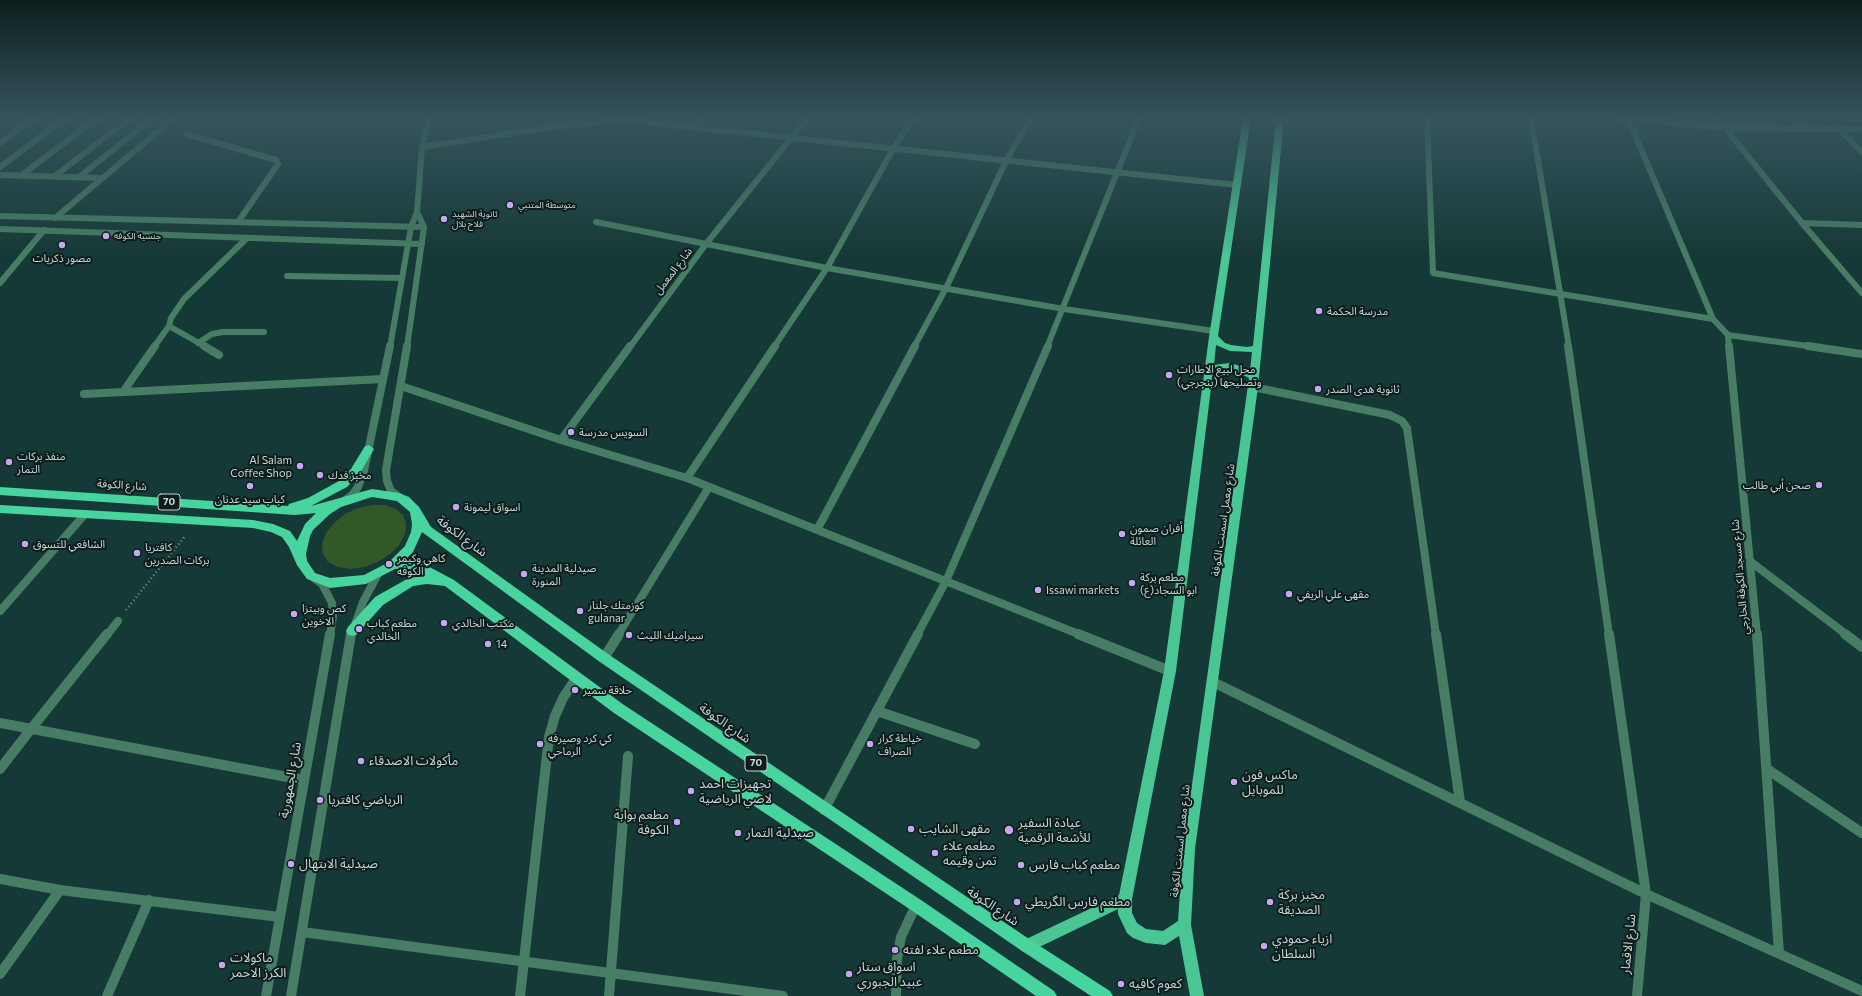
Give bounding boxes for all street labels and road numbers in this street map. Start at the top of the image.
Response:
street label: شارع المعمل [651,245,695,297]
street label: شارع معمل اسمنت الكوفة [1209,463,1237,577]
street label: شارع الكوفة [97,477,147,493]
road number: 70 [158,494,180,510]
street label: شارع الكوفة [434,512,490,560]
street label: شارع مسجد الكوفة الخارجي [1728,519,1752,635]
street label: شارع الكوفة [696,700,754,746]
street label: شارع الجمهورية [276,741,304,819]
road number: 70 [745,755,767,771]
street label: شارع معمل اسمنت الكوفة [1168,784,1192,898]
street label: شارع الكوفة [964,883,1022,929]
street label: شارع الاقمار [1617,913,1639,975]

